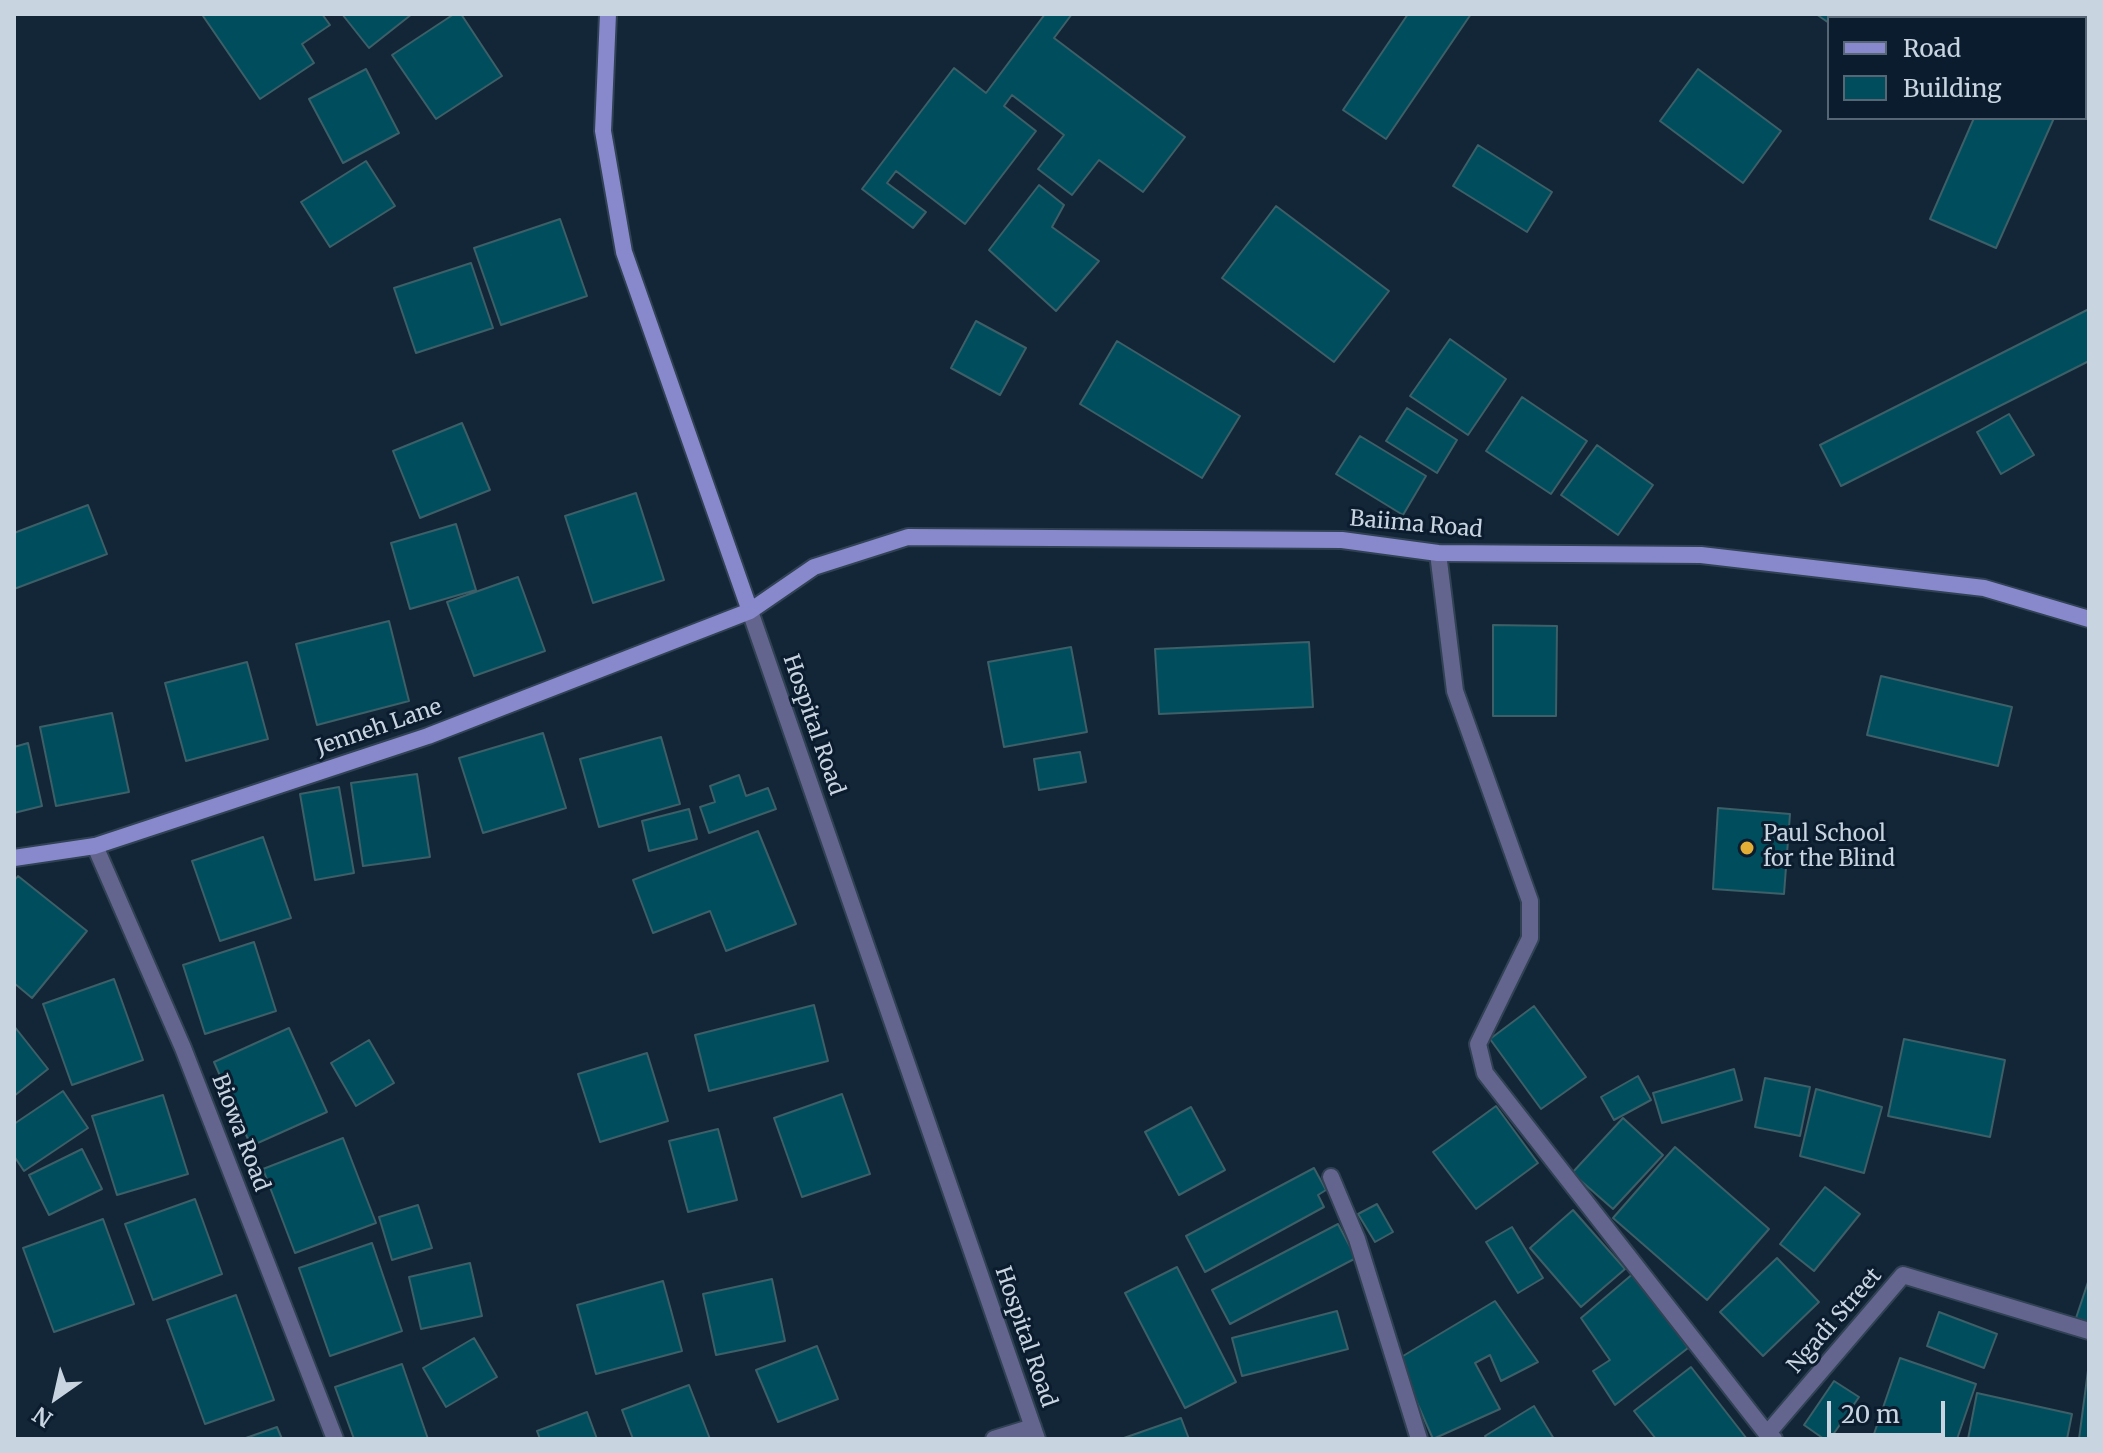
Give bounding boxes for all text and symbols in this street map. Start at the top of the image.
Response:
legend [1827,16,2087,120]
text: Road [1903,33,1961,64]
text: Building [1903,73,2002,104]
street label: Baiima Road [1348,506,1484,544]
street label: Hospital Road [777,651,849,799]
street label: Jenneh Lane [313,694,445,762]
place label: Paul School for the Blind [1763,822,1895,874]
marker: Paul School for the Blind [1738,839,1756,857]
street label: Biowa Road [206,1071,274,1195]
street label: Hospital Road [989,1263,1061,1411]
street label: Ngadi Street [1782,1263,1888,1379]
north arrow [16,1357,96,1437]
scale bar [1831,1385,1949,1435]
text: 20 m [1841,1399,1900,1430]
text: N [28,1400,58,1433]

